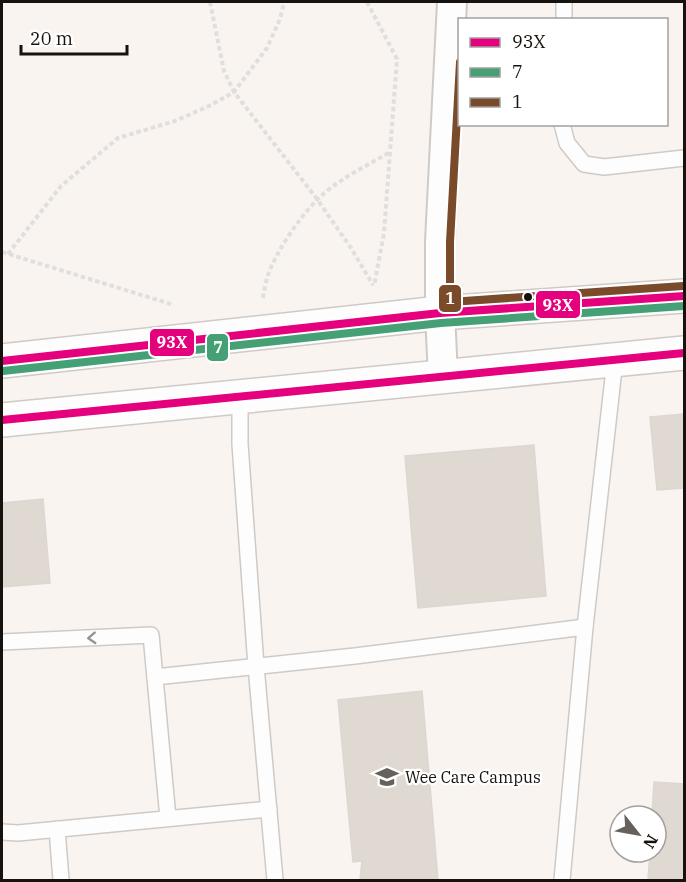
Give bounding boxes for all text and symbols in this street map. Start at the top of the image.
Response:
scale bar [21,18,128,56]
legend [458,18,668,126]
text: 20 m [30,27,73,50]
text: 93X [512,30,546,53]
text: 7 [512,60,523,83]
text: 1 [512,90,523,113]
line badge: 1 [438,284,462,313]
text: 1 [445,288,455,308]
line badge: 93X [535,290,581,319]
unlabelled marker [522,291,534,303]
text: 93X [543,295,574,315]
line badge: 93X [149,328,195,357]
text: 93X [157,332,188,352]
line badge: 7 [206,333,229,362]
text: 7 [213,337,223,357]
one-way arrow [88,631,97,644]
school or university icon: Wee Care Campus [374,764,400,790]
place label: Wee Care Campus [405,767,541,787]
north arrow [608,804,668,864]
text: N [639,831,663,852]

